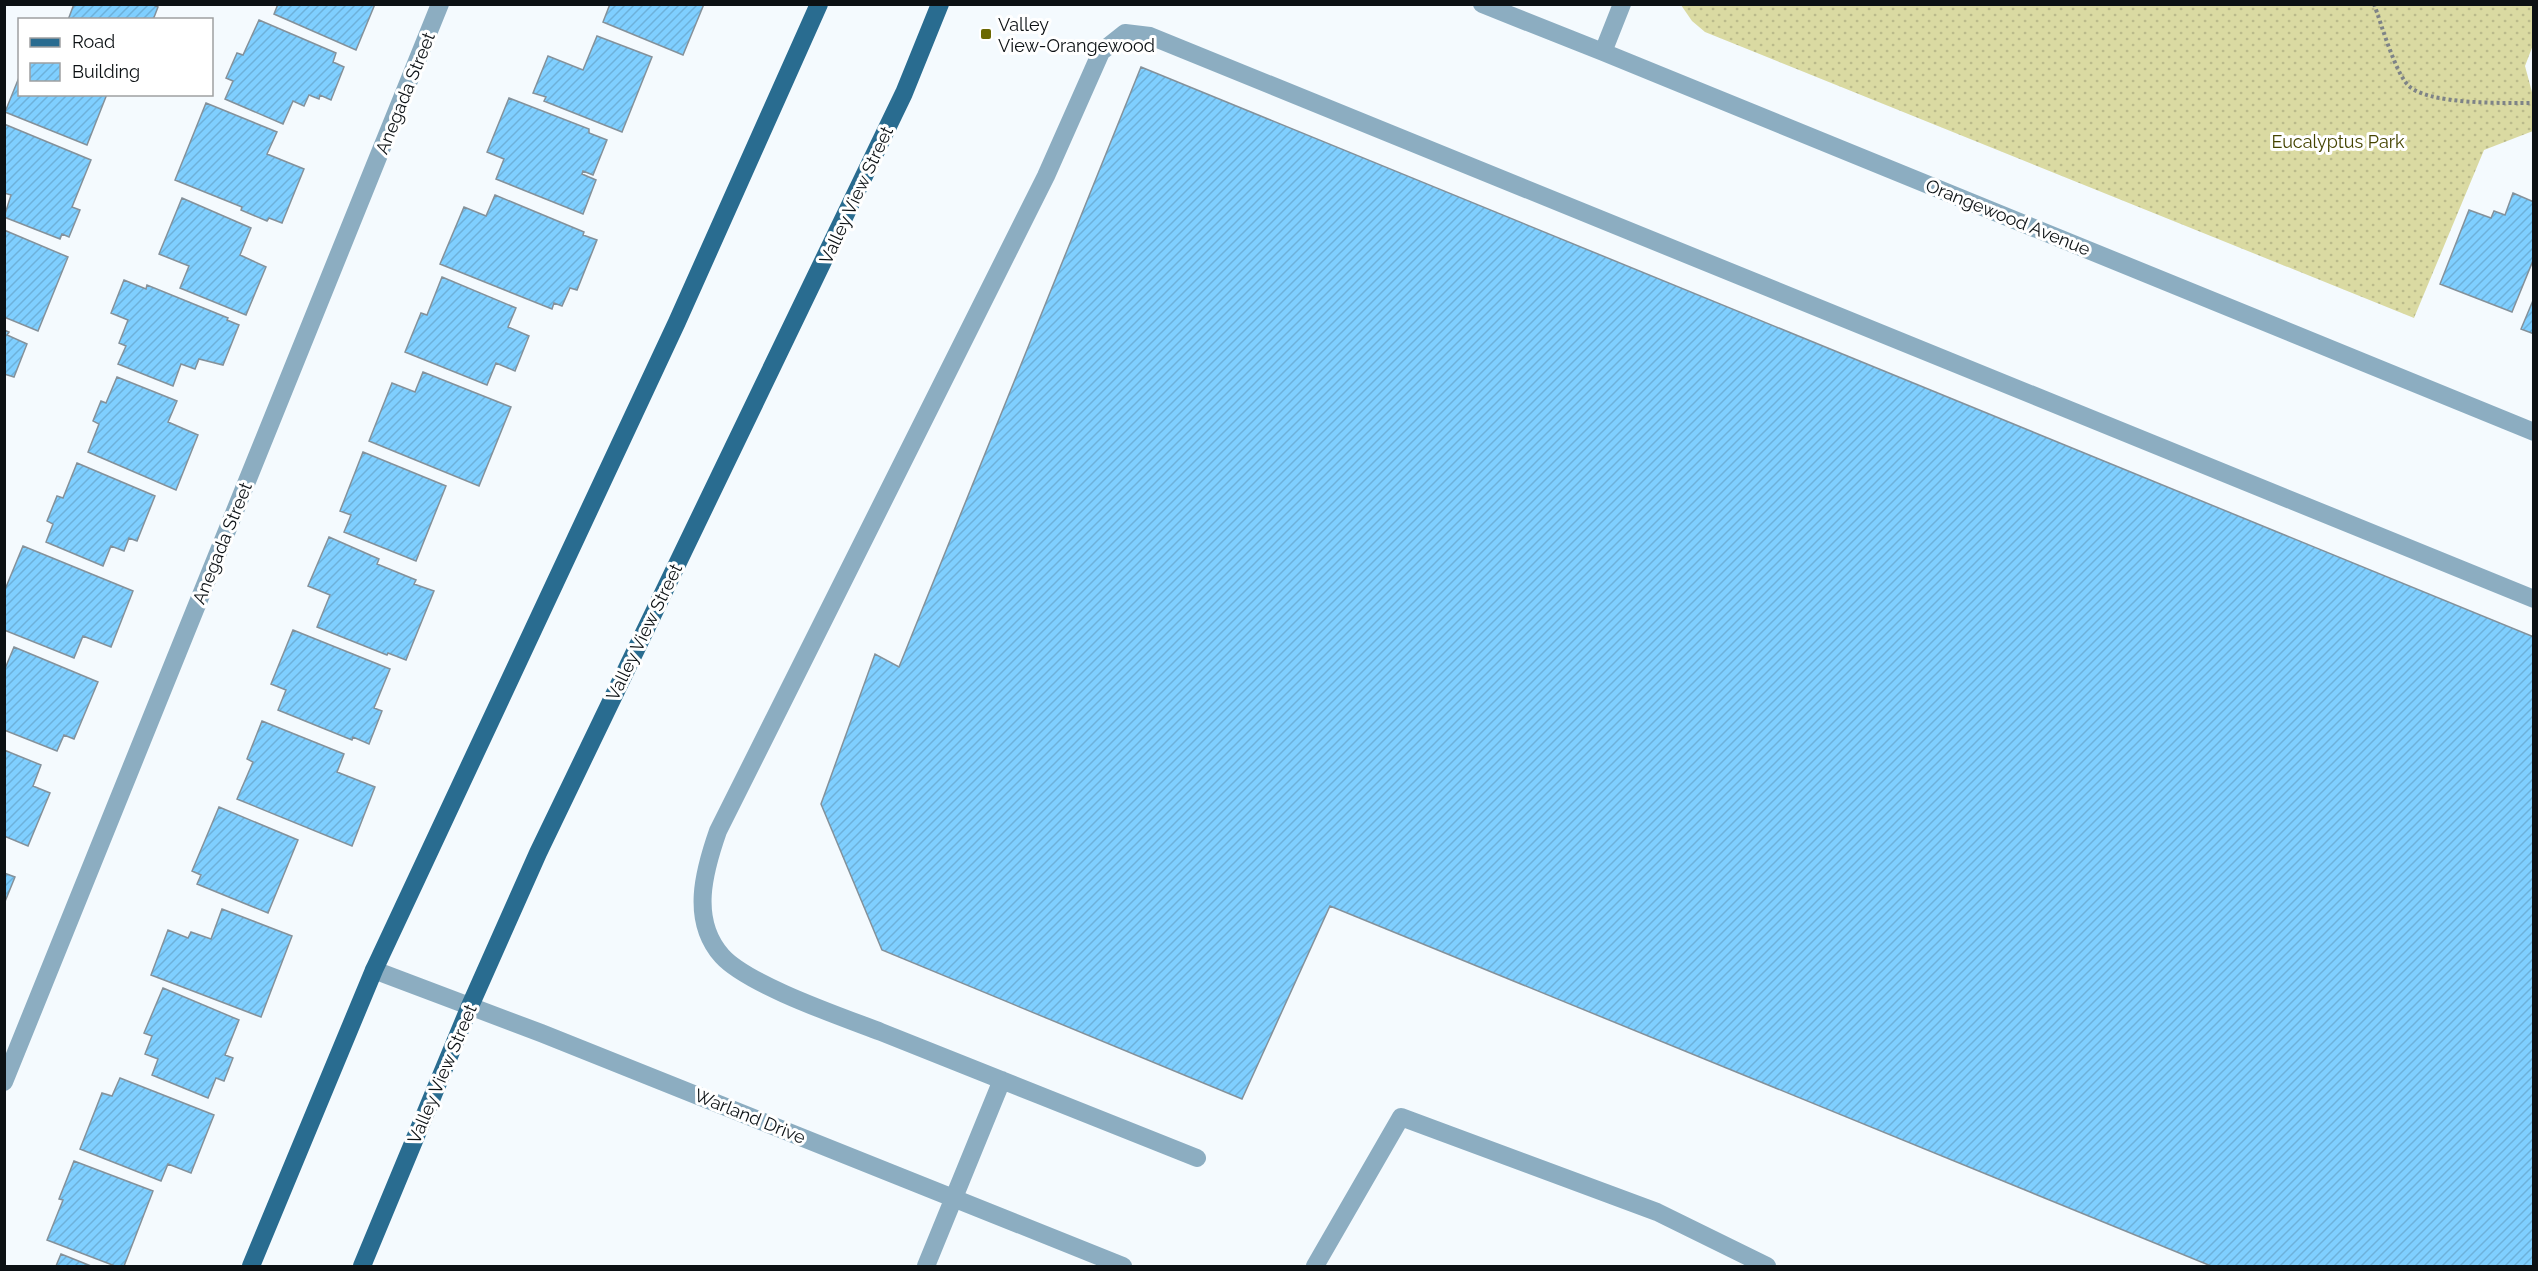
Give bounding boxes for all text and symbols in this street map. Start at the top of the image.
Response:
place label: Valley View-Orangewood [998,14,1155,56]
legend [18,18,213,96]
marker: Valley View-Orangewood [979,27,993,41]
street label: Anegada Street [371,29,439,157]
text: Road [72,31,115,52]
text: Building [72,61,140,82]
street label: Valley View Street [815,123,897,267]
park label: Eucalyptus Park [2271,131,2405,152]
street label: Orangewood Avenue [1923,174,2094,260]
street label: Anegada Street [188,479,256,607]
street label: Valley View Street [602,560,686,704]
street label: Valley View Street [403,1001,481,1147]
street label: Warland Drive [691,1084,809,1148]

